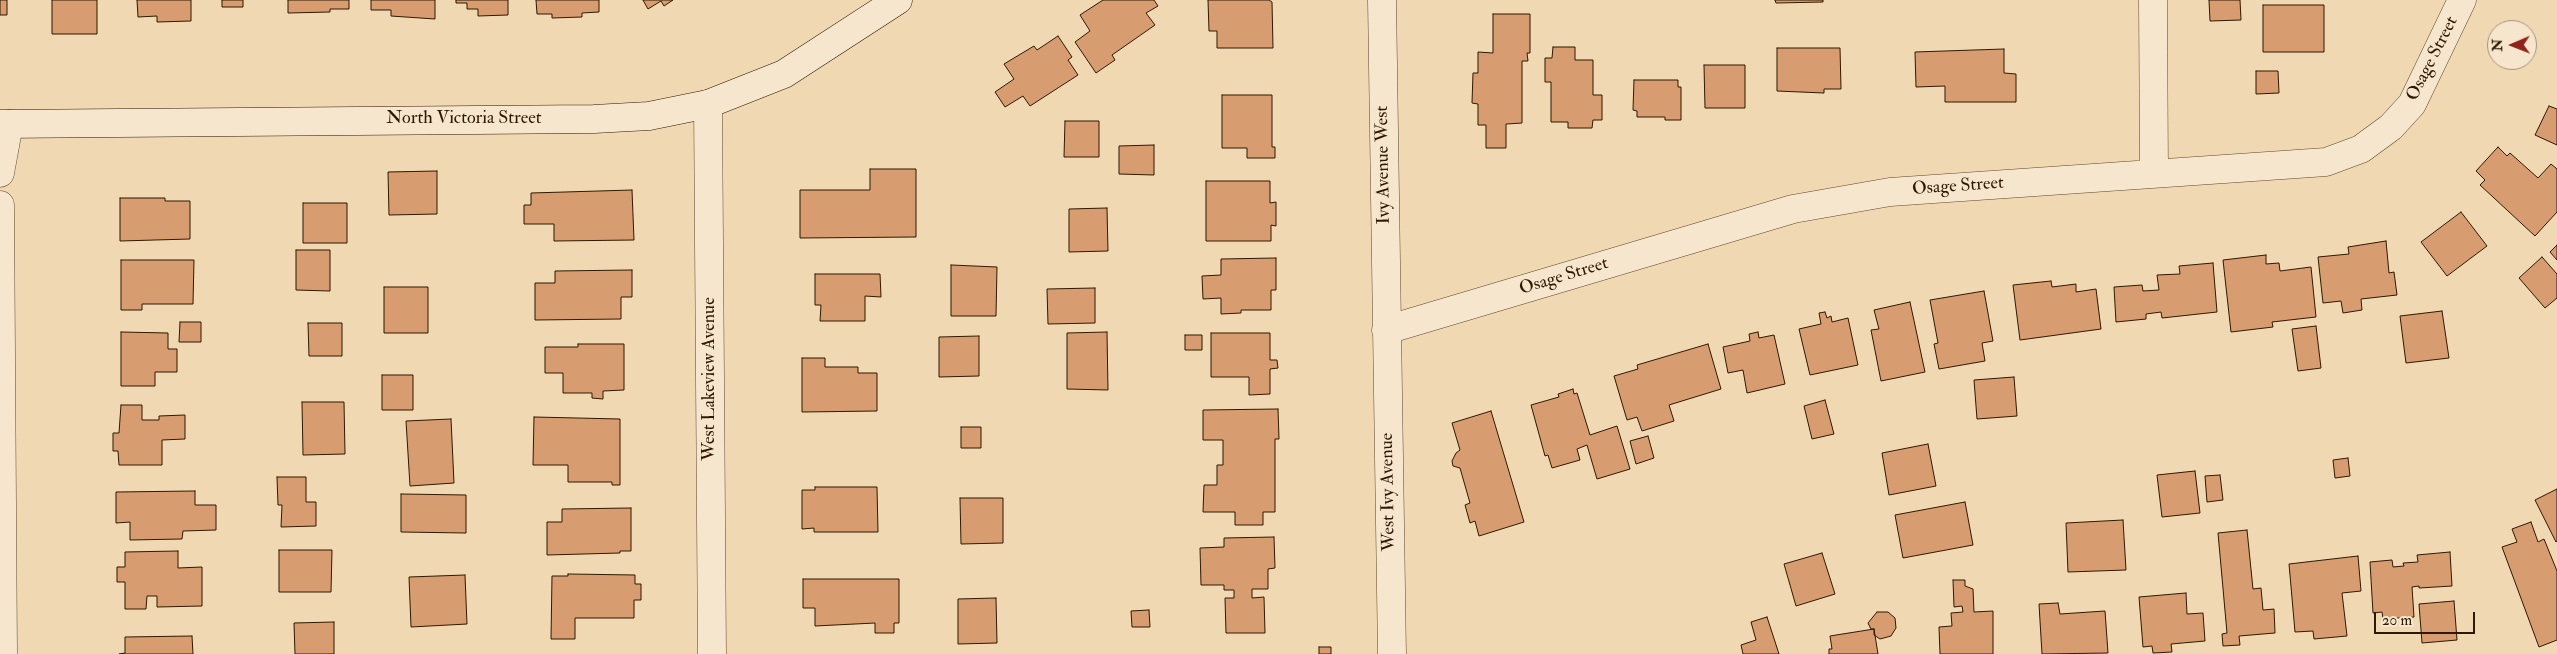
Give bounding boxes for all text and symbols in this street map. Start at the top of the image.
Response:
street label: Osage Street [2403,13,2463,105]
north arrow [2487,20,2537,70]
text: N [2489,39,2506,52]
street label: Ivy Avenue West [1372,106,1396,224]
street label: North Victoria Street [386,108,542,130]
street label: Osage Street [1911,173,2005,201]
street label: Osage Street [1517,253,1611,301]
street label: West Lakeview Avenue [699,297,721,461]
street label: West Ivy Avenue [1377,433,1401,551]
scale bar [2377,602,2478,634]
text: 20 m [2382,611,2412,630]

